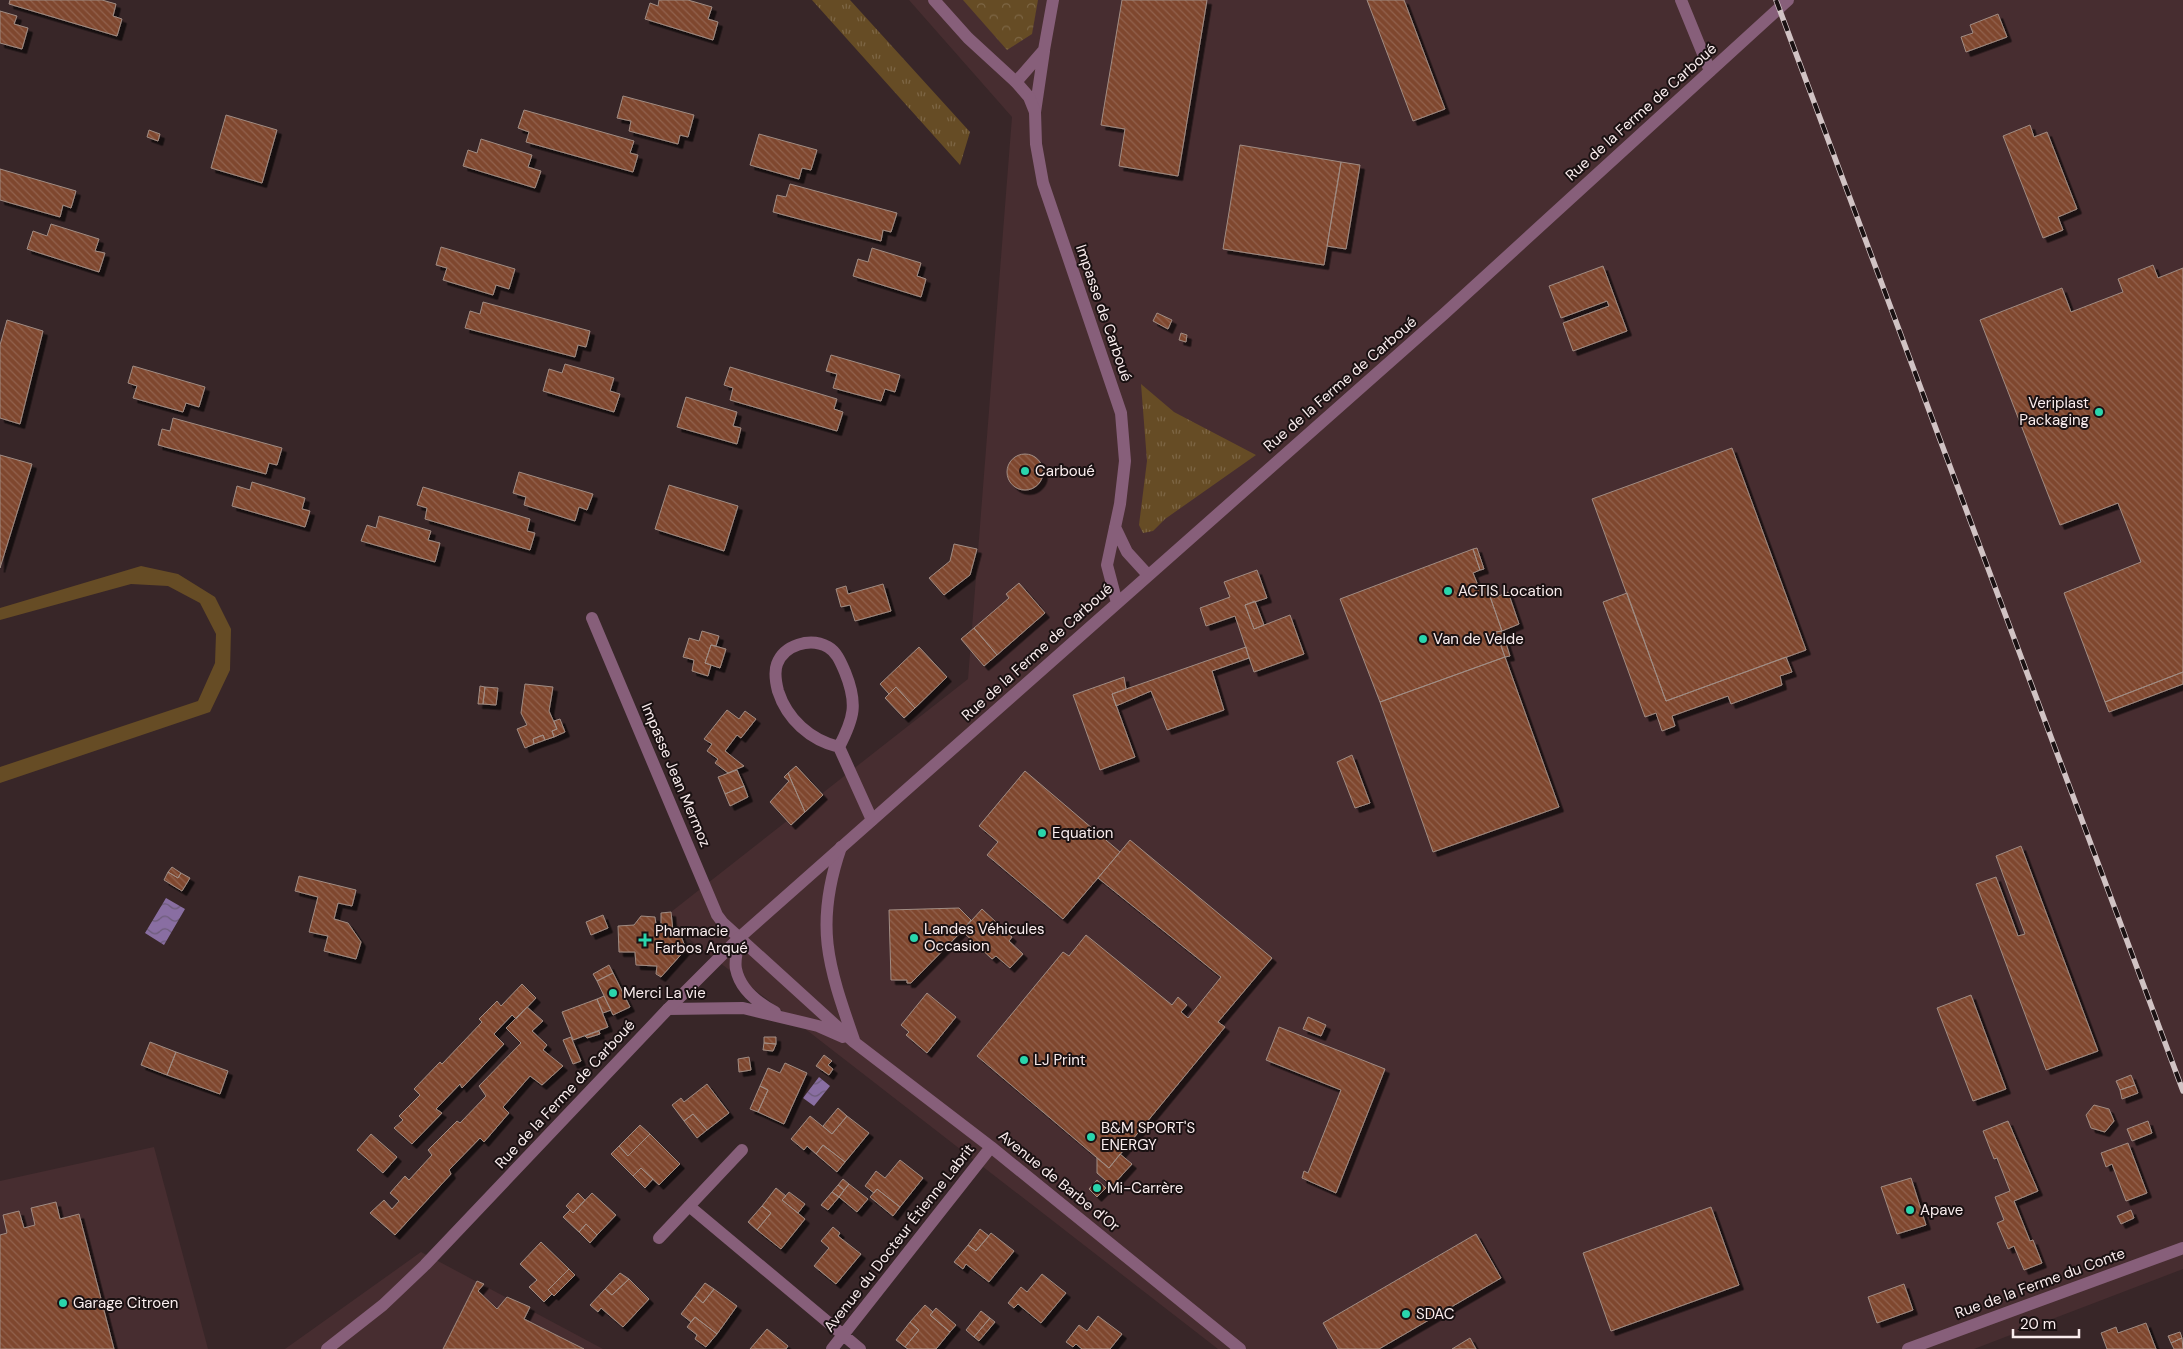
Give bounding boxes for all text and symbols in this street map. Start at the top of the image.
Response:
street label: Rue de la Ferme de Carboué [1561,39,1721,185]
street label: Impasse de Carboué [1071,242,1137,384]
street label: Rue de la Ferme de Carboué [1259,312,1421,456]
place label: Veriplast Packaging [2019,393,2089,430]
marker: Veriplast Packaging [2093,406,2105,418]
place label: Carboué [1035,461,1095,481]
marker: Carboué [1019,465,1031,477]
street label: Rue de la Ferme de Carboué [957,579,1117,725]
place label: ACTIS Location [1458,581,1562,601]
marker: ACTIS Location [1442,585,1454,597]
place label: Van de Velde [1433,629,1524,649]
marker: Van de Velde [1417,633,1429,645]
street label: Impasse Jean Mermoz [637,700,715,850]
place label: Equation [1052,823,1113,843]
marker: Equation [1036,827,1048,839]
place label: Landes Véhicules Occasion [924,919,1045,956]
place label: Pharmacie Farbos Arqué [655,921,748,958]
marker: Landes Véhicules Occasion [908,932,920,944]
marker: Pharmacie Farbos Arqué [639,934,651,946]
place label: Merci La vie [623,983,706,1003]
marker: Merci La vie [607,987,619,999]
street label: Rue de la Ferme de Carboué [491,1015,639,1173]
place label: LJ Print [1034,1050,1086,1070]
marker: LJ Print [1018,1054,1030,1066]
place label: B&M SPORT'S ENERGY [1101,1118,1195,1155]
street label: Avenue de Barbe d'Or [994,1126,1124,1236]
marker: B&M SPORT'S ENERGY [1085,1131,1097,1143]
street label: Avenue du Docteur Étienne Labrit [819,1140,979,1336]
place label: Mi-Carrère [1107,1178,1183,1198]
marker: Mi-Carrère [1091,1182,1103,1194]
place label: Apave [1920,1200,1963,1220]
marker: Apave [1904,1204,1916,1216]
street label: Rue de la Ferme du Conte [1952,1243,2128,1323]
place label: Garage Citroen [73,1293,178,1313]
marker: Garage Citroen [57,1297,69,1309]
place label: SDAC [1416,1304,1455,1324]
scale bar [2013,1306,2079,1338]
marker: SDAC [1400,1308,1412,1320]
text: 20 m [2020,1314,2056,1334]

